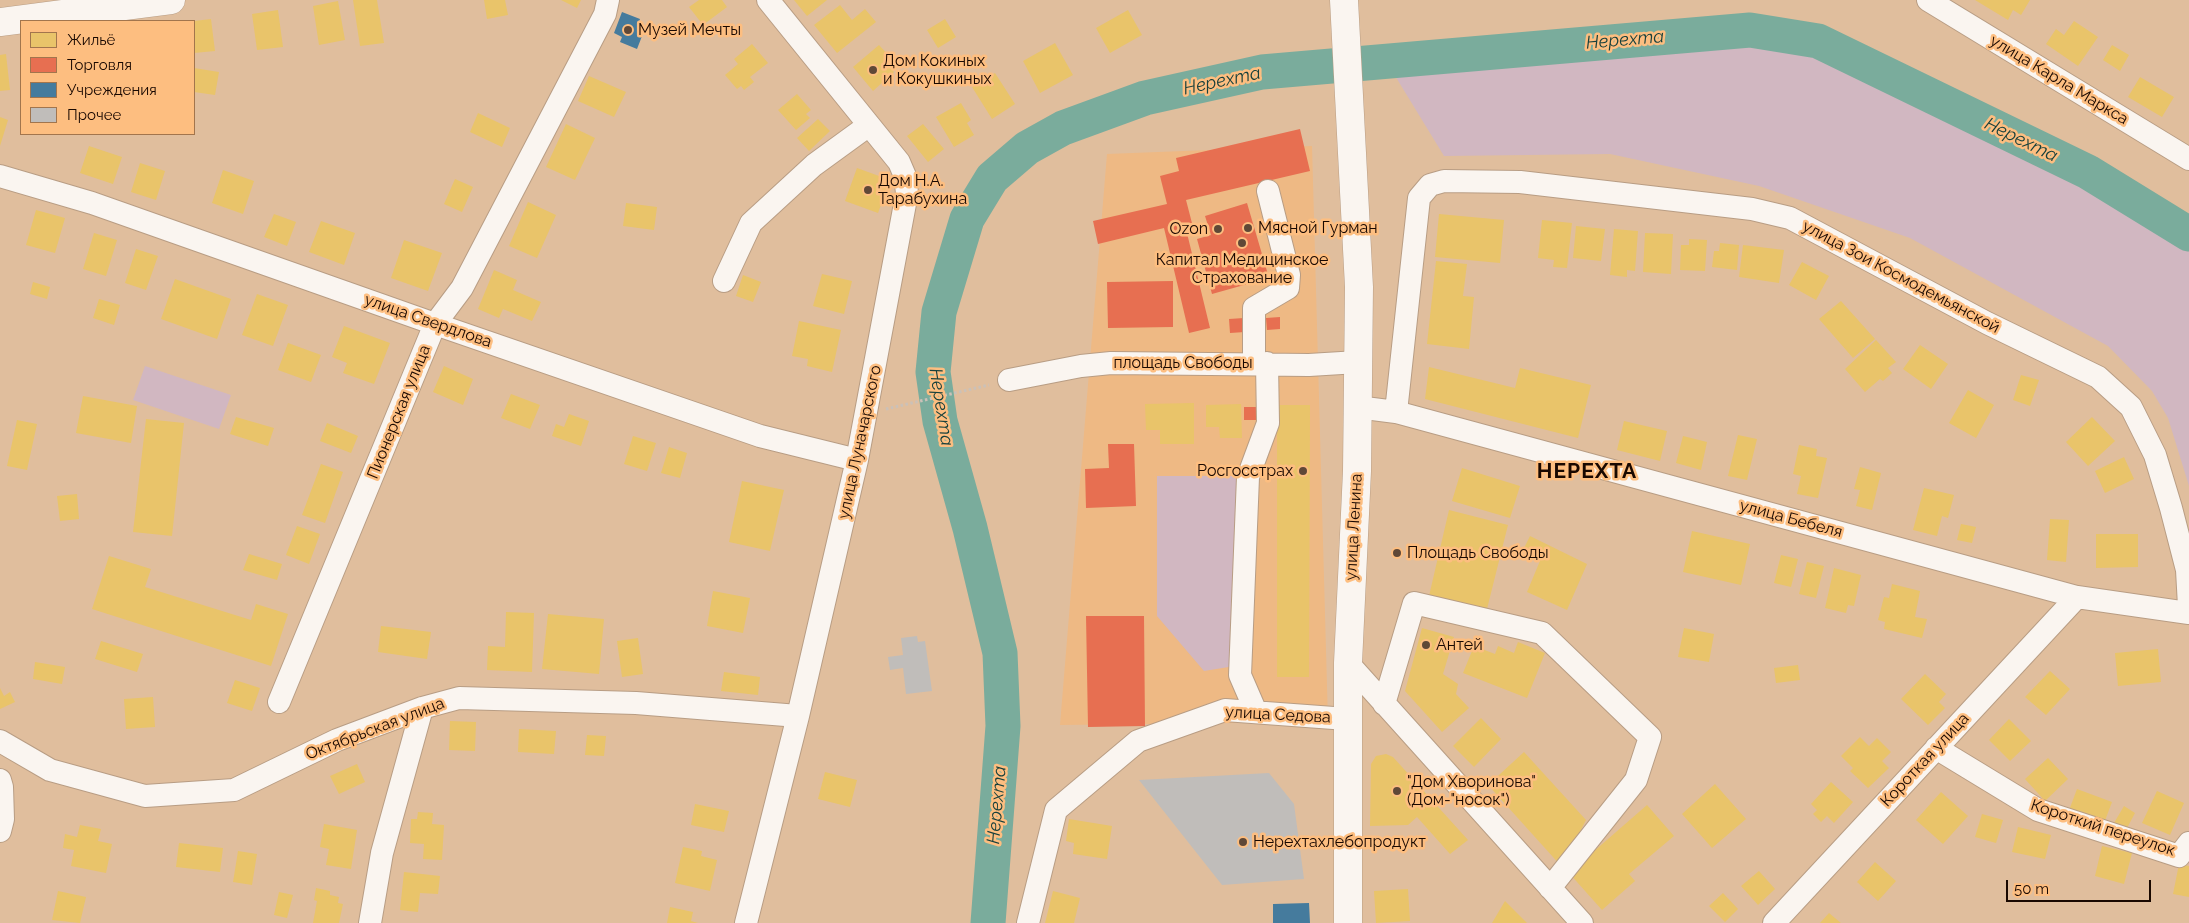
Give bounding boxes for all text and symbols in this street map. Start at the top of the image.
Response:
legend [20,20,195,135]
place label: Музей Мечты [638,20,741,40]
marker: Музей Мечты [622,24,634,36]
water label: Нерехта [1585,26,1665,54]
text: Жильё [67,31,115,49]
street label: улица Карла Маркса [1986,31,2132,129]
place label: Дом Кокиных и Кокушкиных [883,51,992,89]
text: Торговля [67,56,132,74]
water label: Нерехта [1181,62,1263,100]
marker: Дом Кокиных и Кокушкиных [867,64,879,76]
text: Учреждения [67,81,157,99]
text: Прочее [67,106,121,124]
water label: Нерехта [1981,113,2061,167]
place label: Дом Н.А. Тарабухина [878,171,967,209]
marker: Дом Н.А. Тарабухина [862,184,874,196]
street label: улица Зои Космодемьянской [1799,217,2003,337]
place label: Мясной Гурман [1258,218,1378,238]
place label: Ozon [1169,219,1208,239]
marker: Мясной Гурман [1242,222,1254,234]
marker: Ozon [1212,223,1224,235]
marker: Капитал Медицинское Страхование [1236,237,1248,249]
place label: Капитал Медицинское Страхование [1156,250,1328,288]
street label: улица Свердлова [362,290,494,352]
street label: Пионерская улица [363,342,435,482]
street label: площадь Свободы [1113,353,1253,373]
street label: улица Луначарского [834,363,886,521]
water label: Нерехта [924,367,958,447]
district label: НЕРЕХТА [1536,459,1638,485]
place label: Росгосстрах [1197,461,1293,481]
marker: Росгосстрах [1297,465,1309,477]
street label: улица Ленина [1342,473,1366,581]
street label: улица Бебеля [1737,496,1845,542]
place label: Площадь Свободы [1407,543,1549,563]
marker: Площадь Свободы [1391,547,1403,559]
place label: Антей [1436,635,1483,655]
marker: Антей [1420,639,1432,651]
street label: Октябрьская улица [303,694,447,764]
street label: улица Седова [1225,703,1331,727]
street label: Короткая улица [1877,709,1973,811]
water label: Нерехта [983,765,1011,845]
place label: "Дом Хворинова" (Дом-"носок") [1407,772,1536,810]
marker: "Дом Хворинова" (Дом-"носок") [1391,785,1403,797]
street label: Короткий переулок [2028,796,2178,860]
place label: Нерехтахлебопродукт [1253,832,1426,852]
marker: Нерехтахлебопродукт [1237,836,1249,848]
scale bar [2009,870,2154,902]
text: 50 m [2014,880,2049,898]

